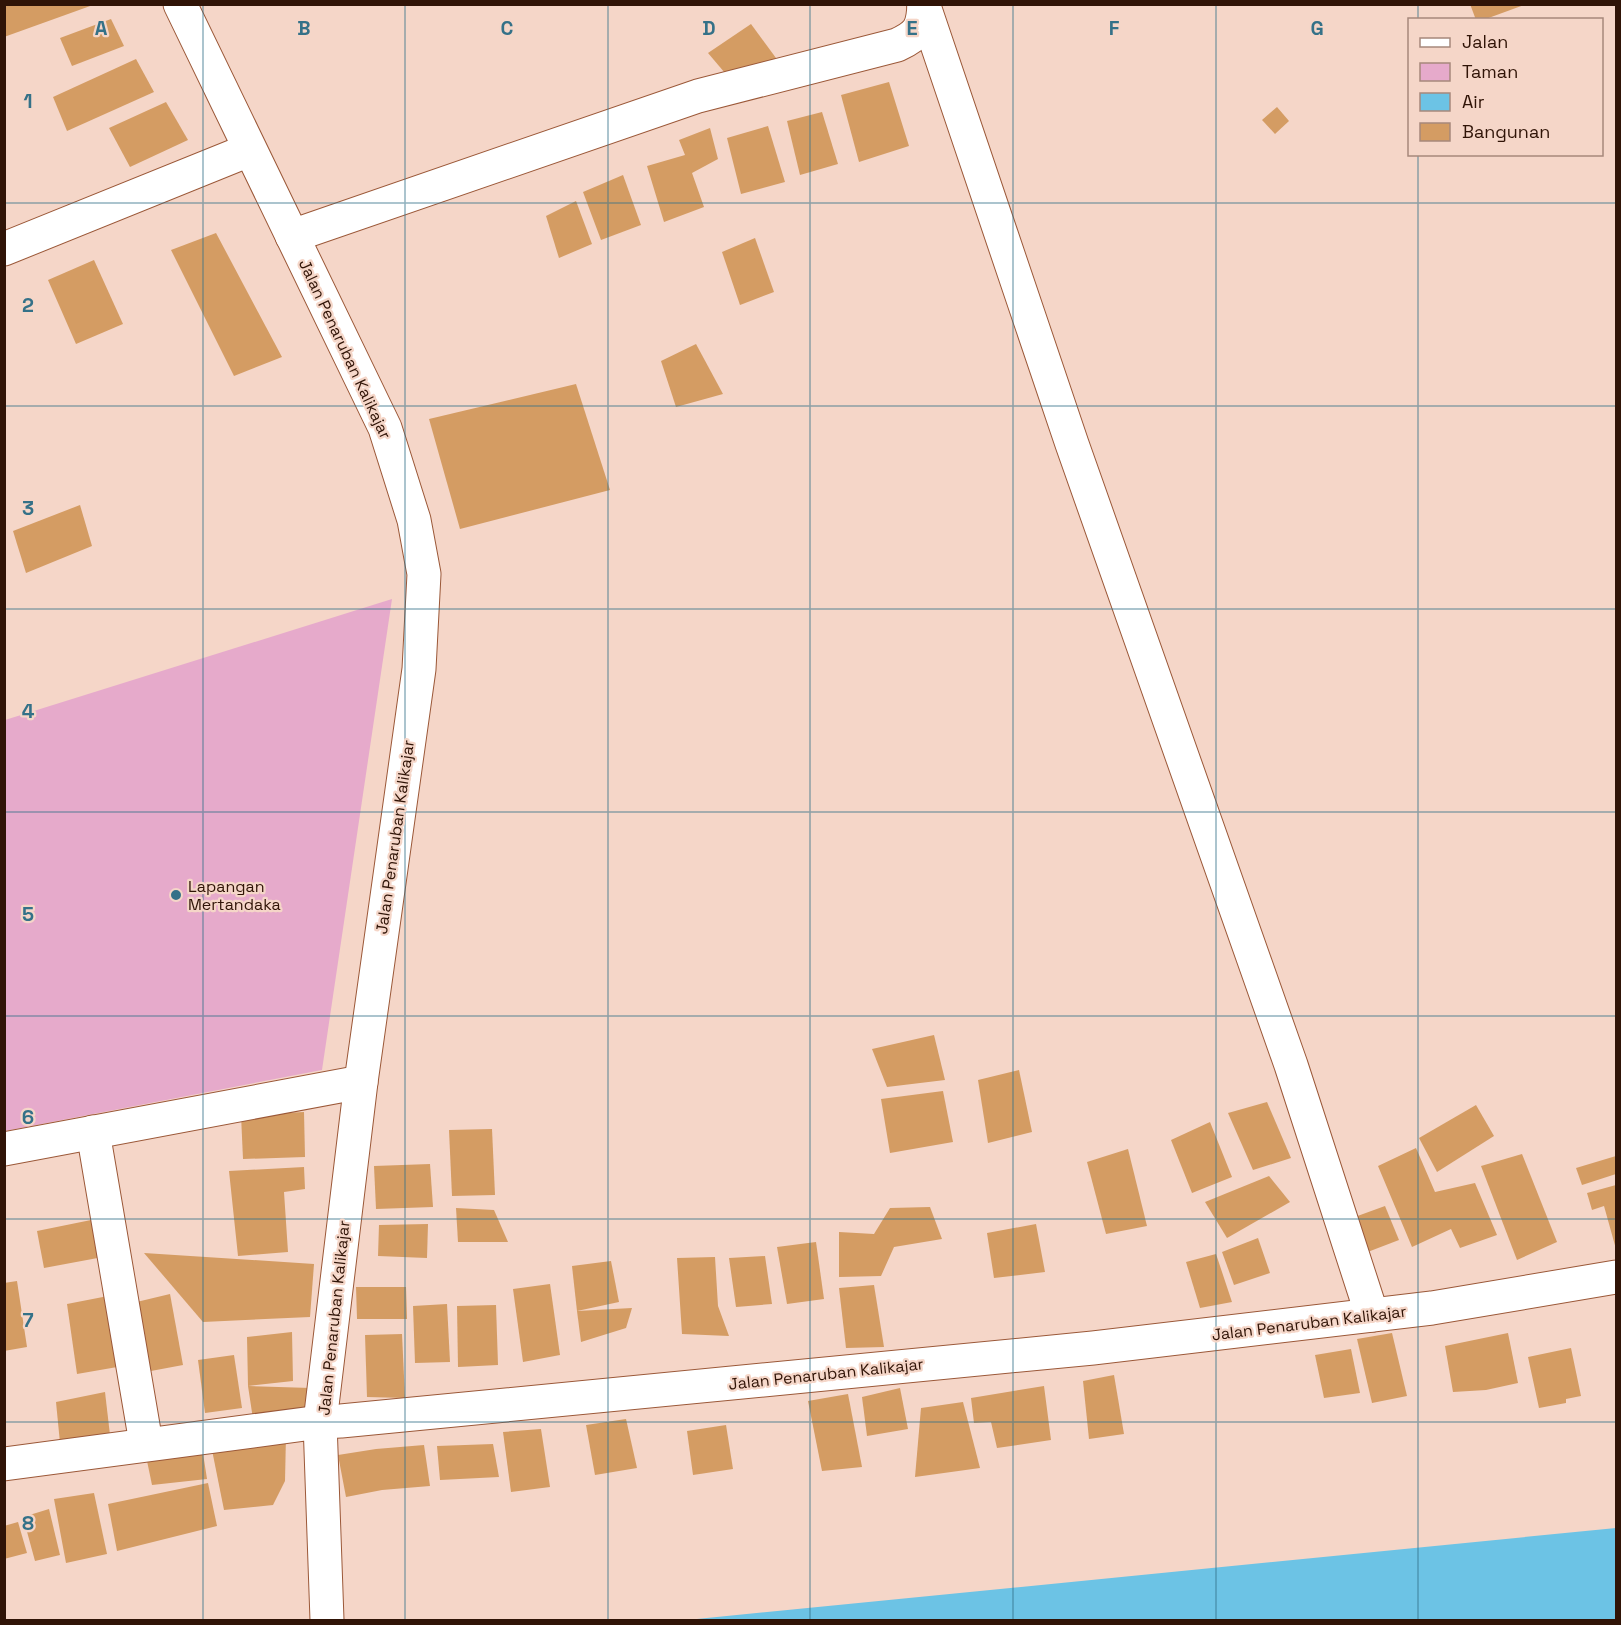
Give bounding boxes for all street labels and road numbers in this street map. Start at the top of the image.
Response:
street label: Jalan Penaruban Kalikajar [294,256,396,442]
street label: Jalan Penaruban Kalikajar [371,738,419,936]
street label: Jalan Penaruban Kalikajar [313,1219,355,1417]
street label: Jalan Penaruban Kalikajar [1210,1301,1408,1345]
street label: Jalan Penaruban Kalikajar [727,1353,925,1395]

